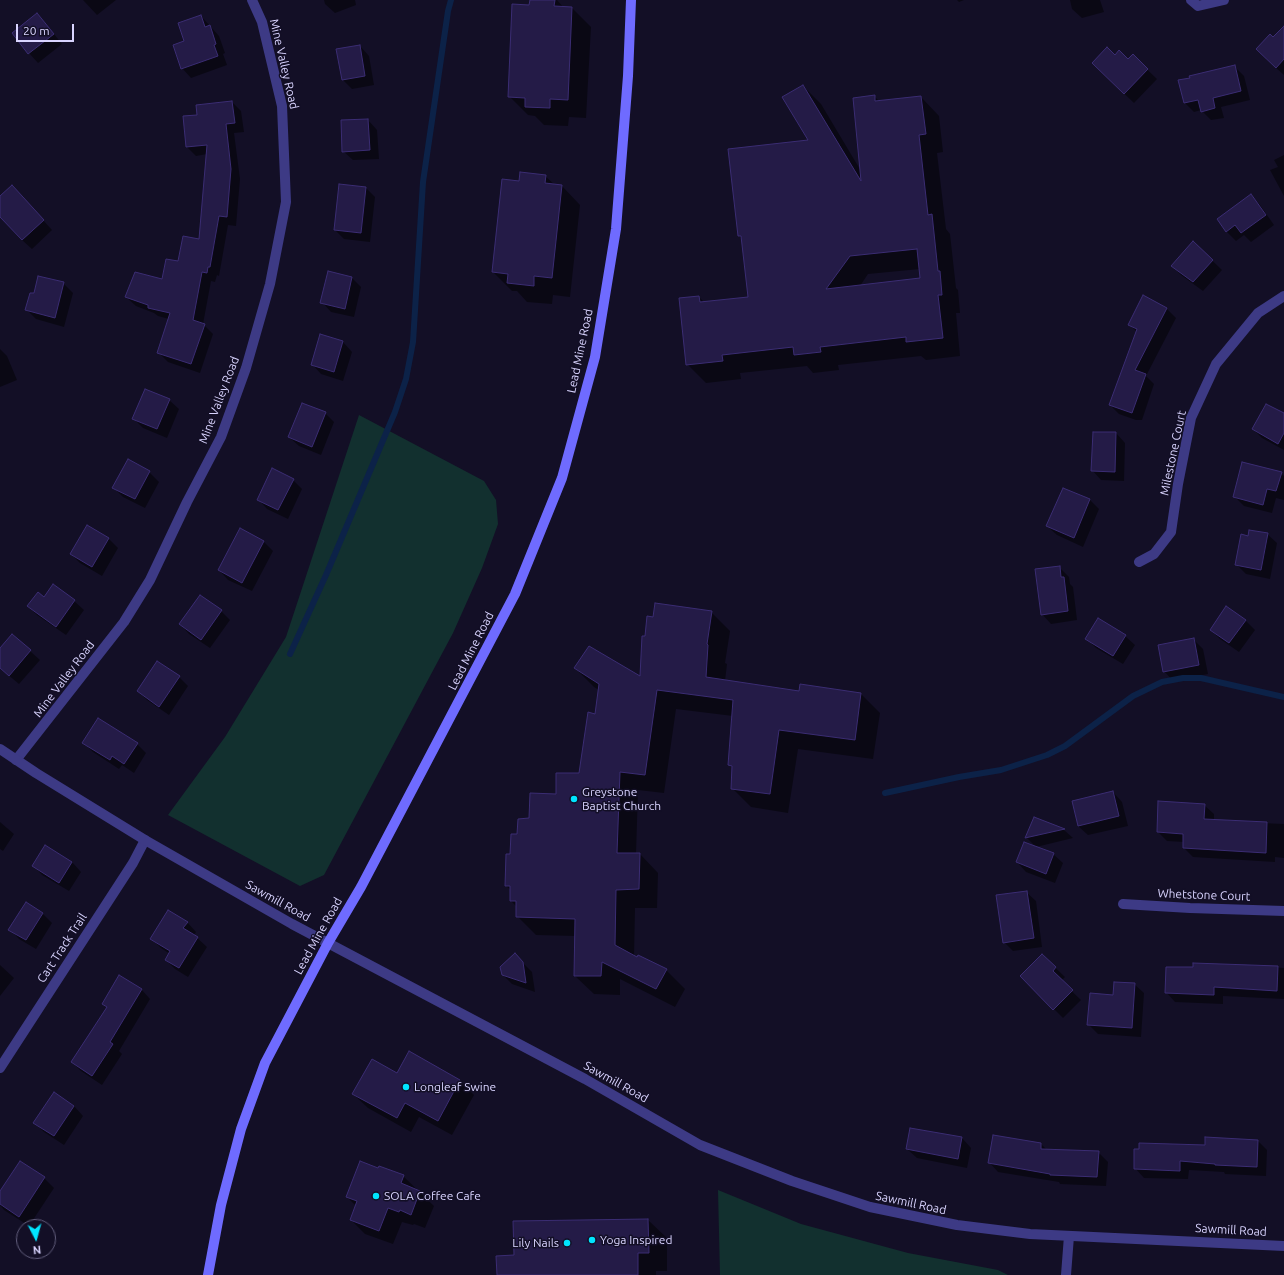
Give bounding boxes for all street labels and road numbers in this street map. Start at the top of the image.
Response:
street label: Mine Valley Road [267,17,301,111]
street label: Lead Mine Road [564,307,596,395]
street label: Mine Valley Road [196,354,242,446]
street label: Milestone Court [1157,409,1189,497]
street label: Lead Mine Road [445,609,497,693]
street label: Mine Valley Road [30,638,98,720]
street label: Sawmill Road [243,877,313,925]
street label: Whetstone Court [1157,886,1251,904]
street label: Lead Mine Road [291,895,345,977]
street label: Cart Track Trail [34,911,90,985]
street label: Sawmill Road [581,1058,651,1106]
street label: Sawmill Road [874,1188,948,1218]
street label: Sawmill Road [1195,1221,1267,1239]

